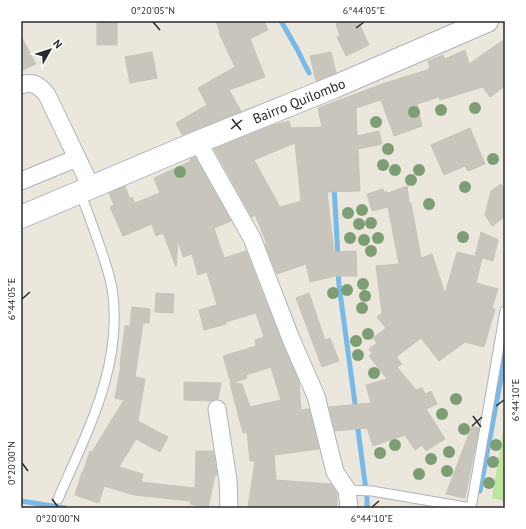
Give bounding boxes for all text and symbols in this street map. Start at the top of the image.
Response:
text: 0°20'05"N [131,4,175,17]
text: 6°44'05"E [343,4,385,17]
north arrow [30,30,70,70]
text: N [50,36,65,51]
street label: Bairro Quilombo [250,74,348,128]
text: 6°44'05"E [5,278,18,320]
text: 6°44'10"E [509,379,522,421]
text: 0°20'00"N [5,441,18,485]
text: 0°20'00"N [36,512,80,525]
text: 6°44'10"E [351,512,393,525]

